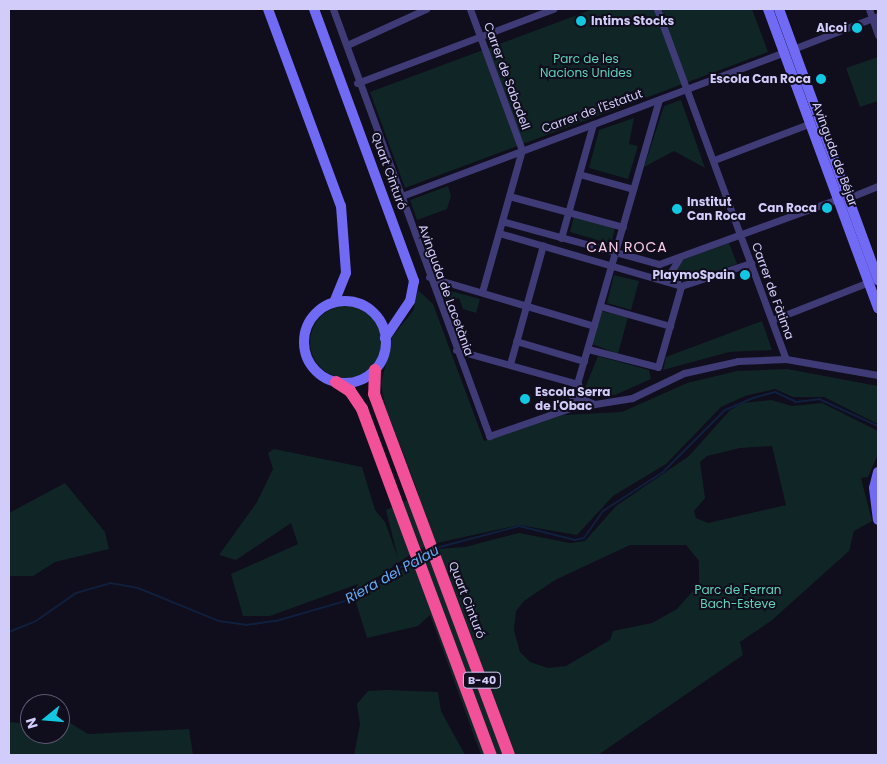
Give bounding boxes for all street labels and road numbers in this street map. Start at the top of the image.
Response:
street label: Carrer de Sabadell [481,20,533,132]
street label: Carrer de l'Estatut [540,86,644,136]
street label: Avinguda de Béjar [809,100,861,208]
street label: Quart Cinturó [368,130,410,212]
street label: Avinguda de Lacetània [416,222,476,358]
street label: Carrer de Fàtima [749,241,797,341]
street label: Quart Cinturó [446,559,488,641]
road number: B-40 [462,672,502,688]

